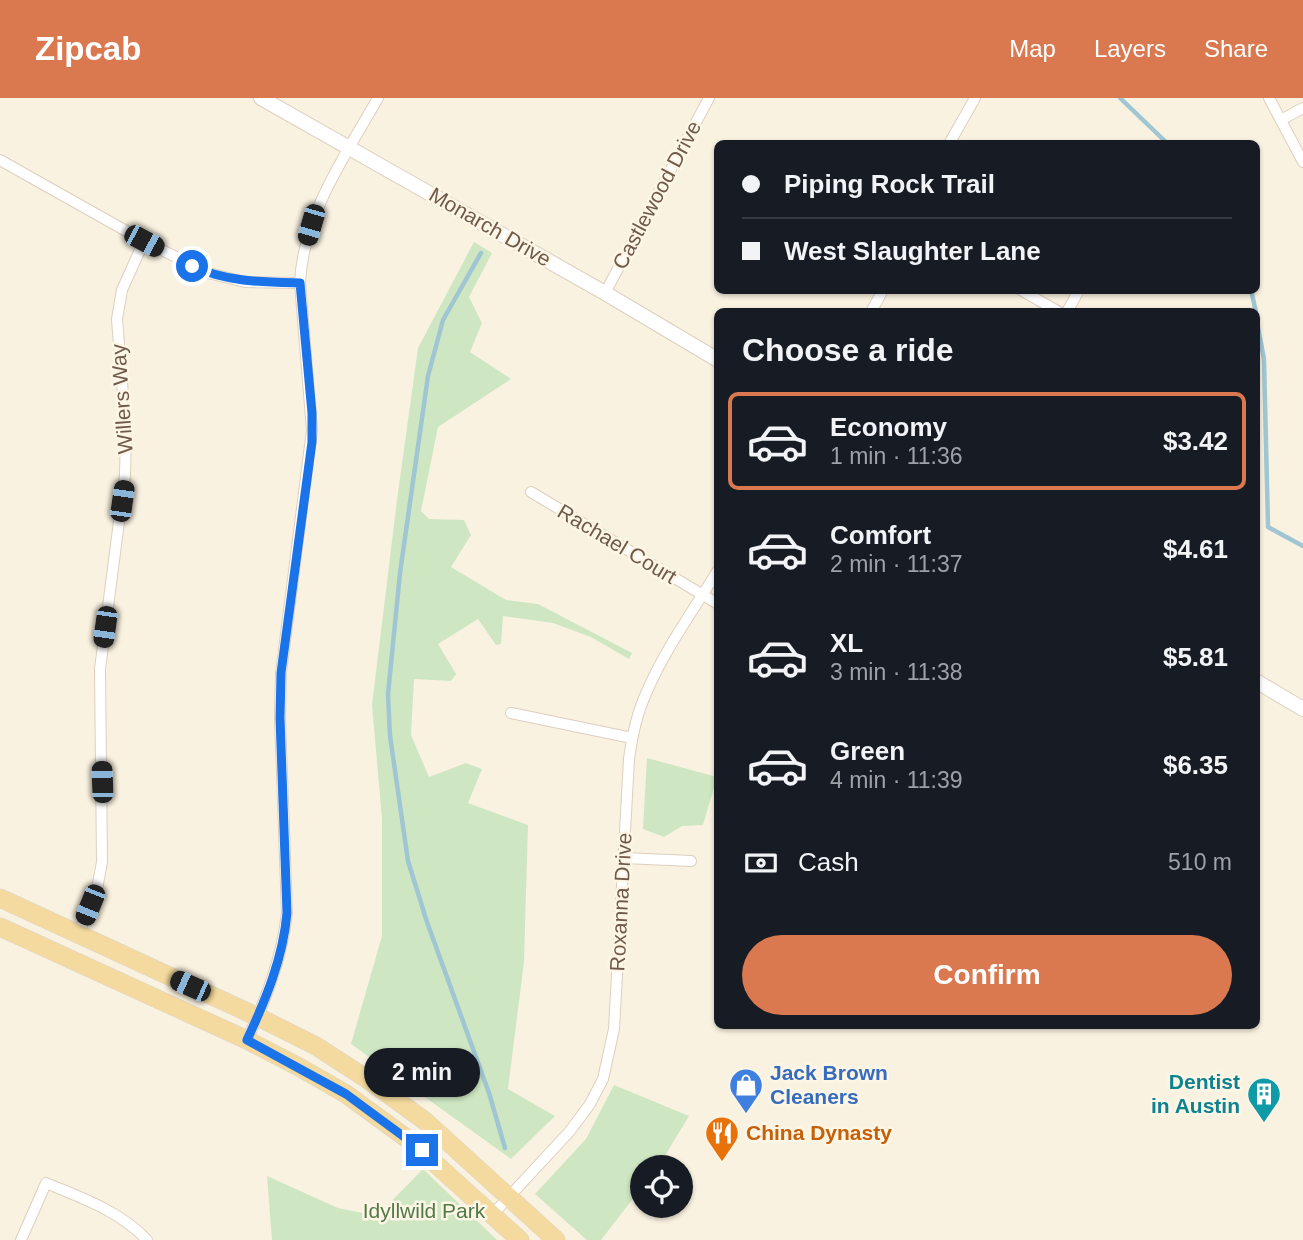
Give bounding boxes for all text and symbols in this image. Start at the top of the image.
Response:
text: Zipcab [35,30,141,67]
text: Map [1009,35,1056,62]
text: Layers [1094,35,1166,62]
text: Share [1204,35,1268,62]
street label: Castlewood Drive [608,117,705,273]
text: Piping Rock Trail [784,169,995,199]
street label: Monarch Drive [425,182,555,271]
car [296,202,327,248]
car [121,222,168,260]
text: West Slaughter Lane [784,236,1041,266]
route start [176,250,208,282]
text: Choose a ride [742,332,954,368]
street label: Willers Way [106,343,137,455]
icon: car [746,410,809,473]
text: Economy [830,412,947,442]
text: $3.42 [1163,426,1228,456]
text: 1 min · 11:36 [830,443,963,469]
car [109,479,136,523]
street label: Rachael Court [554,499,681,588]
icon: car [746,518,809,581]
text: Comfort [830,520,931,550]
text: $4.61 [1163,534,1228,564]
text: 2 min · 11:37 [830,551,963,577]
car [92,605,119,649]
icon: car [746,626,809,689]
text: XL [830,628,863,658]
text: $5.81 [1163,642,1228,672]
text: 3 min · 11:38 [830,659,963,685]
icon: car [746,734,809,797]
text: Green [830,736,905,766]
text: $6.35 [1163,750,1228,780]
car [91,761,114,803]
text: 4 min · 11:39 [830,767,963,793]
street label: Roxanna Drive [605,832,636,972]
icon: cash [742,844,780,882]
text: Cash [798,847,859,877]
text: 510 m [1168,849,1232,875]
car [73,882,108,928]
button: Confirm [742,935,1232,1015]
car [167,968,214,1004]
callout: 2 min [364,1048,480,1098]
text: 2 min [392,1059,452,1085]
place label: Jack Brown Cleaners [770,1061,888,1108]
shop icon: Jack Brown Cleaners [727,1066,765,1115]
place label: Dentist in Austin [1151,1070,1240,1117]
building icon: Dentist in Austin [1245,1075,1283,1124]
restaurant icon: China Dynasty [703,1114,741,1163]
place label: China Dynasty [746,1121,892,1144]
route end [406,1134,438,1166]
map controls [630,1155,693,1218]
button: locate [630,1155,693,1218]
park label: Idyllwild Park [363,1199,486,1222]

